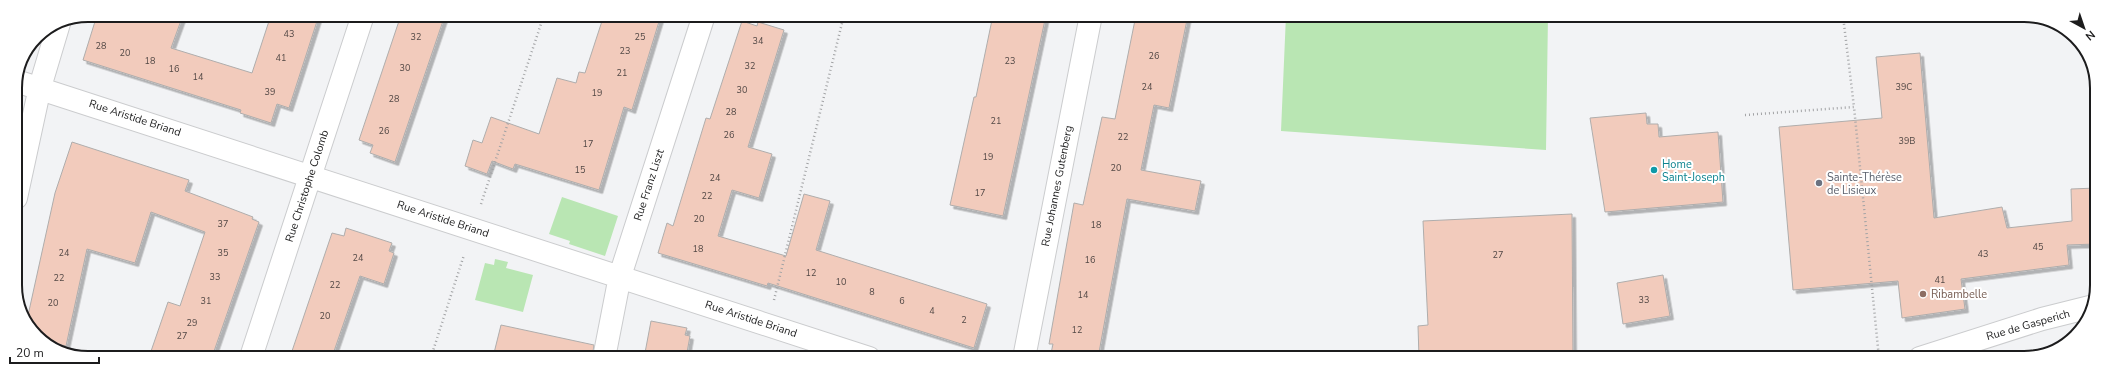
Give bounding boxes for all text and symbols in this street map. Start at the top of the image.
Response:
north arrow [2064,8,2104,48]
text: N [2082,27,2098,44]
house number: 43 [284,28,294,40]
house number: 32 [411,31,421,43]
house number: 25 [635,31,645,43]
house number: 34 [753,35,764,47]
house number: 28 [96,40,106,52]
house number: 23 [620,45,630,57]
house number: 20 [120,47,130,59]
house number: 26 [1149,50,1159,62]
house number: 41 [276,52,286,64]
house number: 18 [145,55,155,67]
house number: 23 [1005,55,1015,67]
house number: 32 [745,60,755,72]
house number: 30 [400,62,410,74]
house number: 16 [169,63,179,75]
house number: 21 [617,67,627,79]
house number: 14 [193,71,204,83]
house number: 24 [1142,81,1153,93]
house number: 39C [1896,81,1912,93]
house number: 30 [737,84,747,96]
house number: 39 [265,86,275,98]
house number: 19 [592,87,602,99]
house number: 28 [389,93,399,105]
street label: Rue Aristide Briand [87,96,183,140]
house number: 28 [726,106,736,118]
house number: 21 [991,115,1001,127]
street label: Rue Johannes Gutenberg [1038,124,1076,248]
house number: 26 [379,125,389,137]
street label: Rue Christophe Colomb [282,128,332,244]
house number: 26 [724,129,734,141]
house number: 22 [1118,131,1128,143]
house number: 39B [1899,135,1915,147]
house number: 17 [583,138,593,150]
street label: Rue Franz Liszt [630,147,668,223]
house number: 19 [983,151,993,163]
place label: Home Saint-Joseph [1662,157,1725,185]
house number: 20 [1111,162,1121,174]
house number: 15 [575,164,585,176]
marker: Home Saint-Joseph [1649,165,1659,175]
place label: Sainte-Thérèse de Lisieux [1827,170,1902,198]
house number: 24 [710,172,721,184]
marker: Sainte-Thérèse de Lisieux [1814,178,1824,188]
house number: 17 [975,187,985,199]
house number: 22 [702,190,712,202]
street label: Rue Aristide Briand [395,197,491,241]
house number: 20 [694,213,704,225]
house number: 37 [218,218,228,230]
house number: 18 [1091,219,1101,231]
house number: 45 [2033,241,2043,253]
house number: 18 [693,243,703,255]
house number: 24 [59,247,70,259]
house number: 35 [218,247,228,259]
house number: 43 [1978,248,1988,260]
house number: 27 [1493,249,1503,261]
house number: 24 [353,252,364,264]
house number: 16 [1085,254,1095,266]
house number: 12 [806,267,816,279]
house number: 33 [210,271,220,283]
house number: 22 [54,272,64,284]
house number: 41 [1935,274,1945,286]
house number: 10 [836,276,846,288]
house number: 22 [330,279,340,291]
house number: 8 [869,286,875,298]
place label: Ribambelle [1931,287,1987,302]
house number: 14 [1078,289,1089,301]
marker: Ribambelle [1918,289,1928,299]
house number: 33 [1639,294,1649,306]
house number: 31 [201,295,211,307]
house number: 6 [899,295,905,307]
house number: 20 [48,297,58,309]
street label: Rue Aristide Briand [703,297,799,341]
house number: 4 [929,305,935,317]
street label: Rue de Gasperich [1984,306,2072,344]
house number: 20 [320,310,330,322]
house number: 2 [961,314,967,326]
house number: 29 [187,317,197,329]
house number: 12 [1072,324,1082,336]
house number: 27 [177,330,187,342]
scale bar [10,339,99,365]
text: 20 m [16,345,44,361]

